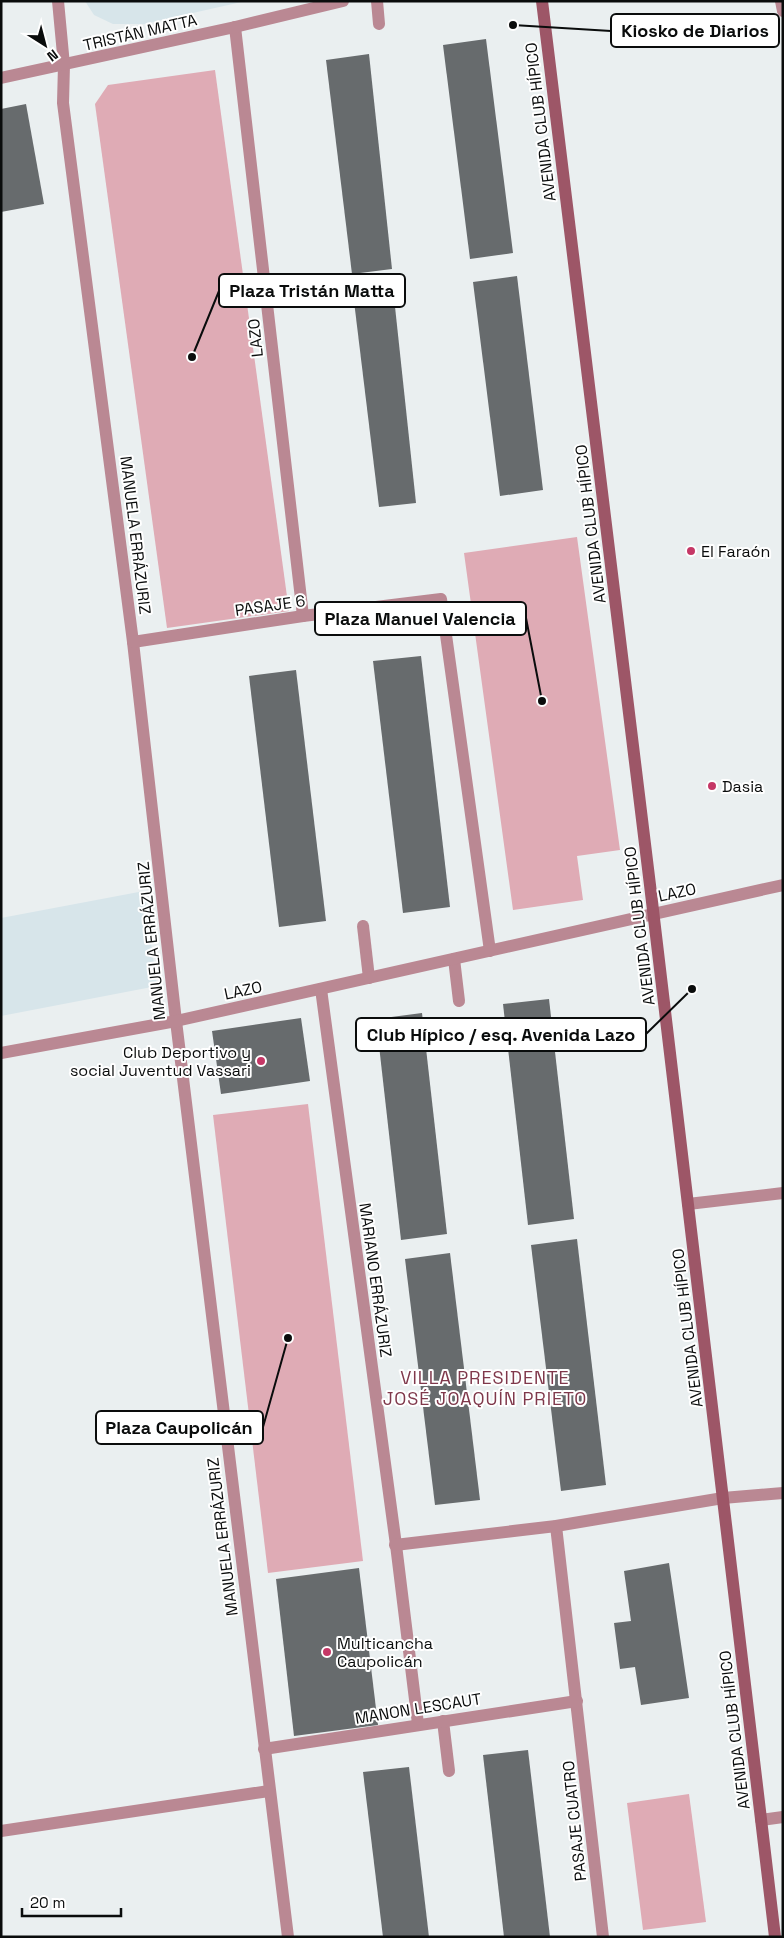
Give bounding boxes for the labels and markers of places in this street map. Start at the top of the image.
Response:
callout: Kiosko de Diarios [611,14,779,47]
callout: Plaza Tristán Matta [219,274,405,307]
place label: El Faraón [701,541,770,562]
marker: El Faraón [685,545,697,557]
callout: Plaza Manuel Valencia [315,602,526,635]
place label: Dasia [722,776,763,797]
marker: Dasia [706,780,718,792]
callout: Club Hípico / esq. Avenida Lazo [356,1018,646,1051]
place label: Club Deportivo y social Juventud Vassari [70,1042,251,1081]
marker: Club Deportivo y social Juventud Vassari [255,1055,267,1067]
callout: Plaza Caupolicán [96,1411,263,1444]
place label: Multicancha Caupolicán [337,1633,433,1672]
marker: Multicancha Caupolicán [321,1646,333,1658]

